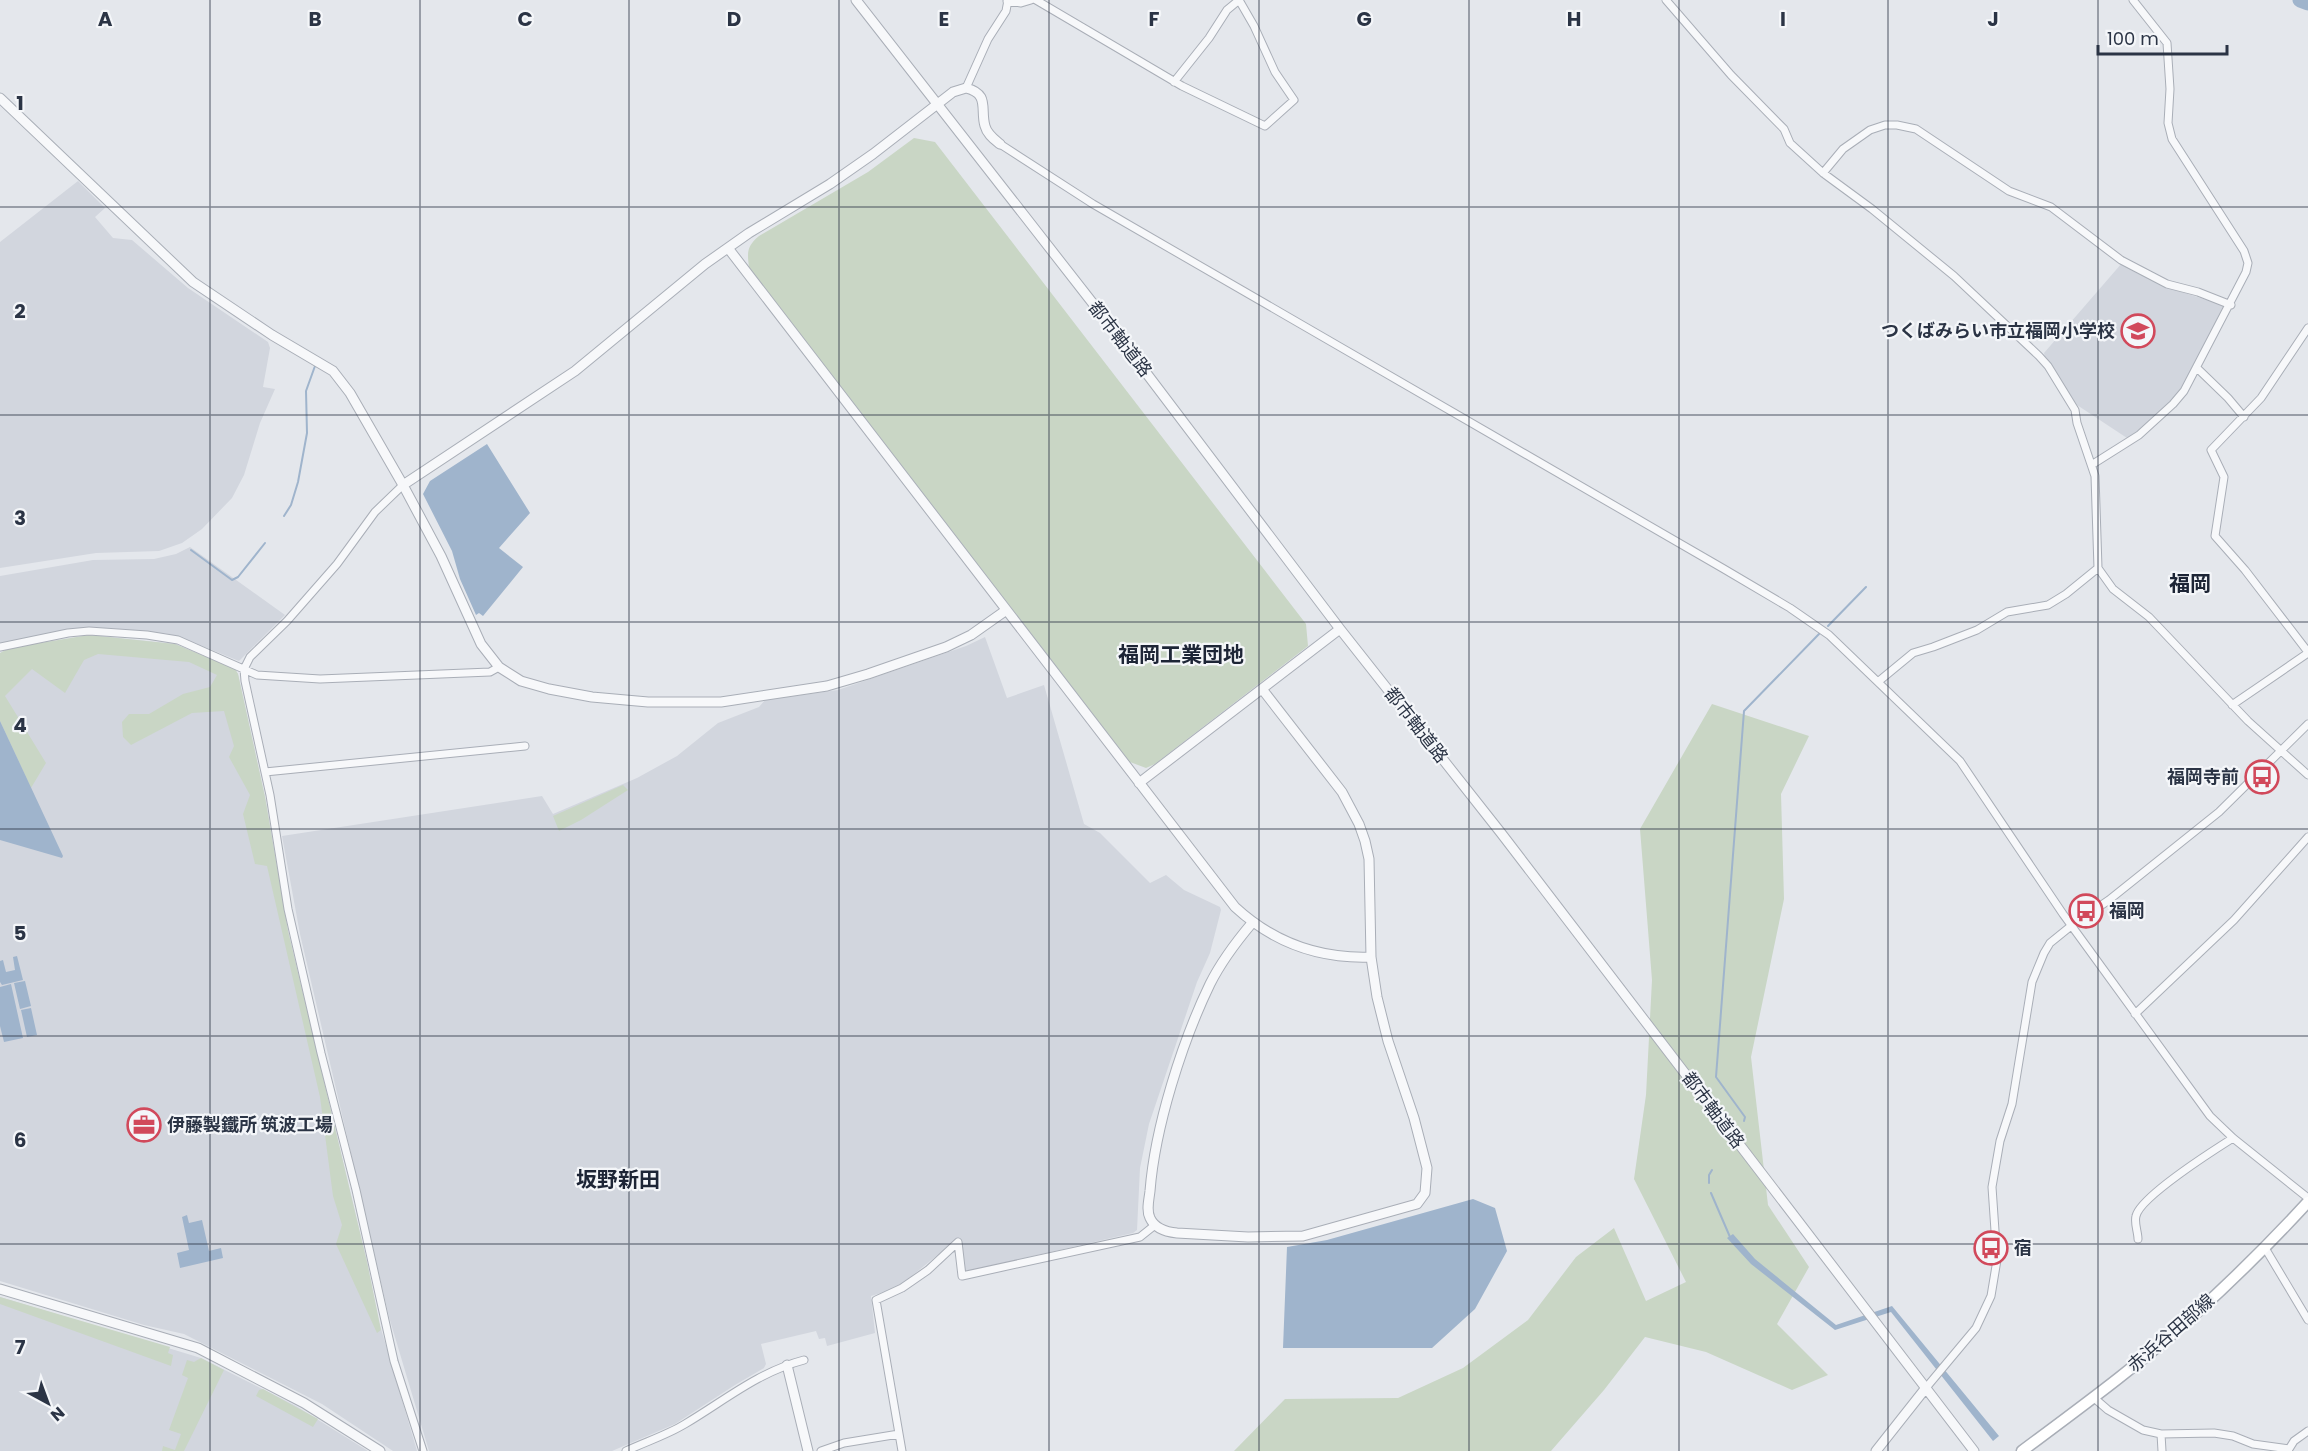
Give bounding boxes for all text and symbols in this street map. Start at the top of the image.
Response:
text: A [98,5,113,33]
text: B [308,5,322,33]
text: C [517,5,533,33]
text: D [727,5,741,33]
text: E [939,5,949,33]
text: F [1149,5,1160,33]
text: G [1356,5,1372,33]
text: H [1567,5,1581,33]
text: I [1780,5,1786,33]
text: J [1987,5,1999,33]
scale bar [2098,18,2227,56]
text: 100 m [2107,26,2159,51]
text: 1 [16,89,24,117]
street label: 都市軸道路 [1083,296,1158,382]
text: 2 [14,297,26,325]
school or university icon: つくばみらい市立福岡小学校 [2120,313,2156,349]
place label: つくばみらい市立福岡小学校 [1881,318,2115,343]
text: 3 [14,504,26,532]
district label: 福岡 [2169,569,2211,598]
district label: 福岡工業団地 [1118,640,1244,669]
street label: 都市軸道路 [1379,682,1454,768]
text: 4 [13,711,27,739]
bus stop icon: 福岡寺前 [2244,759,2280,795]
place label: 福岡寺前 [2167,764,2239,789]
bus stop icon: 福岡 [2068,893,2104,929]
place label: 福岡 [2109,898,2145,923]
text: 5 [14,919,27,947]
street label: 都市軸道路 [1676,1066,1750,1153]
office icon: 伊藤製鐵所 筑波工場 [126,1107,162,1143]
place label: 伊藤製鐵所 筑波工場 [167,1112,333,1137]
text: 6 [14,1126,26,1154]
district label: 坂野新田 [576,1165,660,1194]
bus stop icon: 宿 [1973,1230,2009,1266]
place label: 宿 [2014,1235,2032,1260]
street label: 赤浜谷田部線 [2122,1288,2220,1377]
text: 7 [15,1333,26,1361]
north arrow [18,1373,78,1433]
text: N [45,1401,70,1427]

